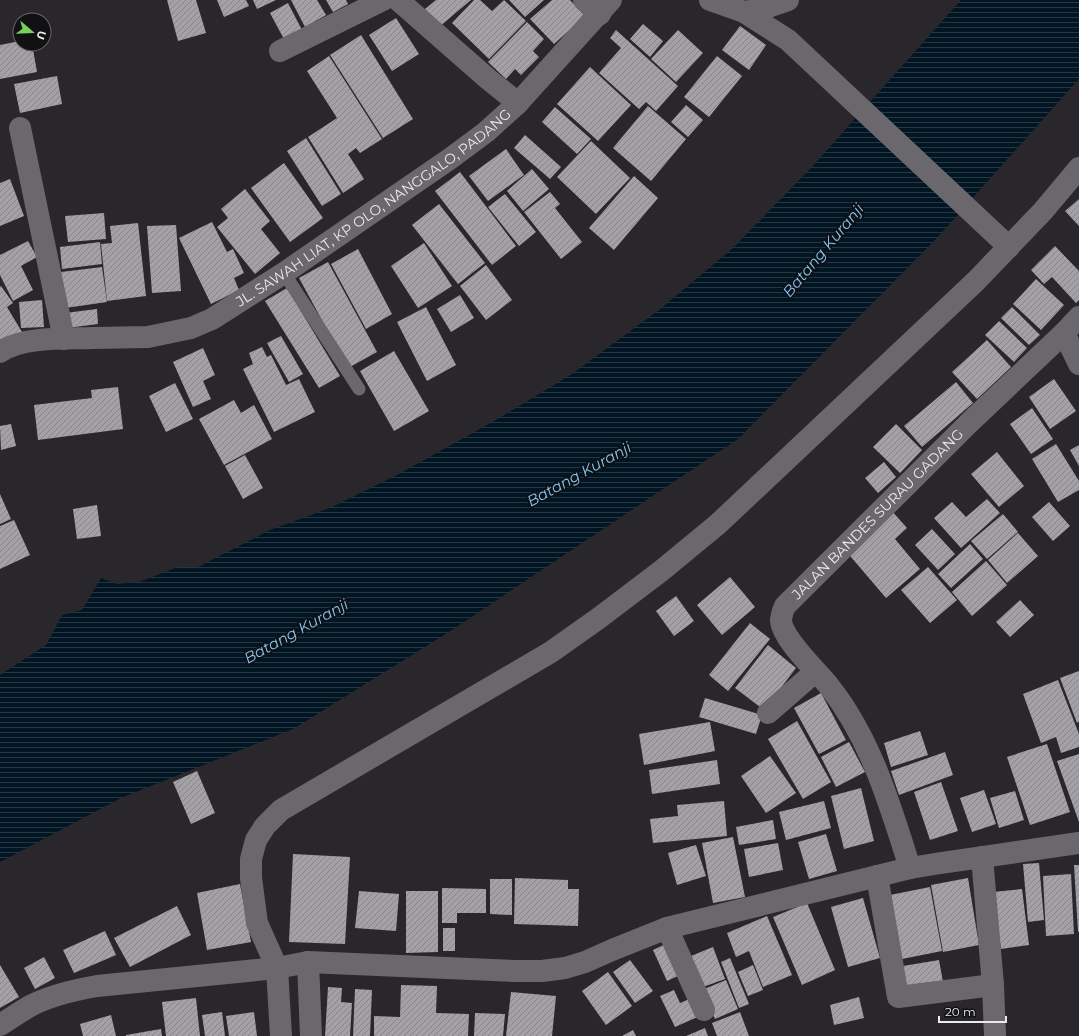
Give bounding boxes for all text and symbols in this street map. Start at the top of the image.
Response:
north arrow [12,12,52,52]
text: U [33,29,49,42]
street label: JL. SAWAH LIAT, KP OLO, NANGGALO, PADANG [232,105,515,311]
water label: Batang Kuranji [778,199,868,301]
street label: JALAN BANDES SURAU GADANG [787,425,967,604]
water label: Batang Kuranji [523,437,635,511]
water label: Batang Kuranji [240,594,352,668]
scale bar [939,998,1006,1024]
text: 20 m [945,1004,976,1019]

